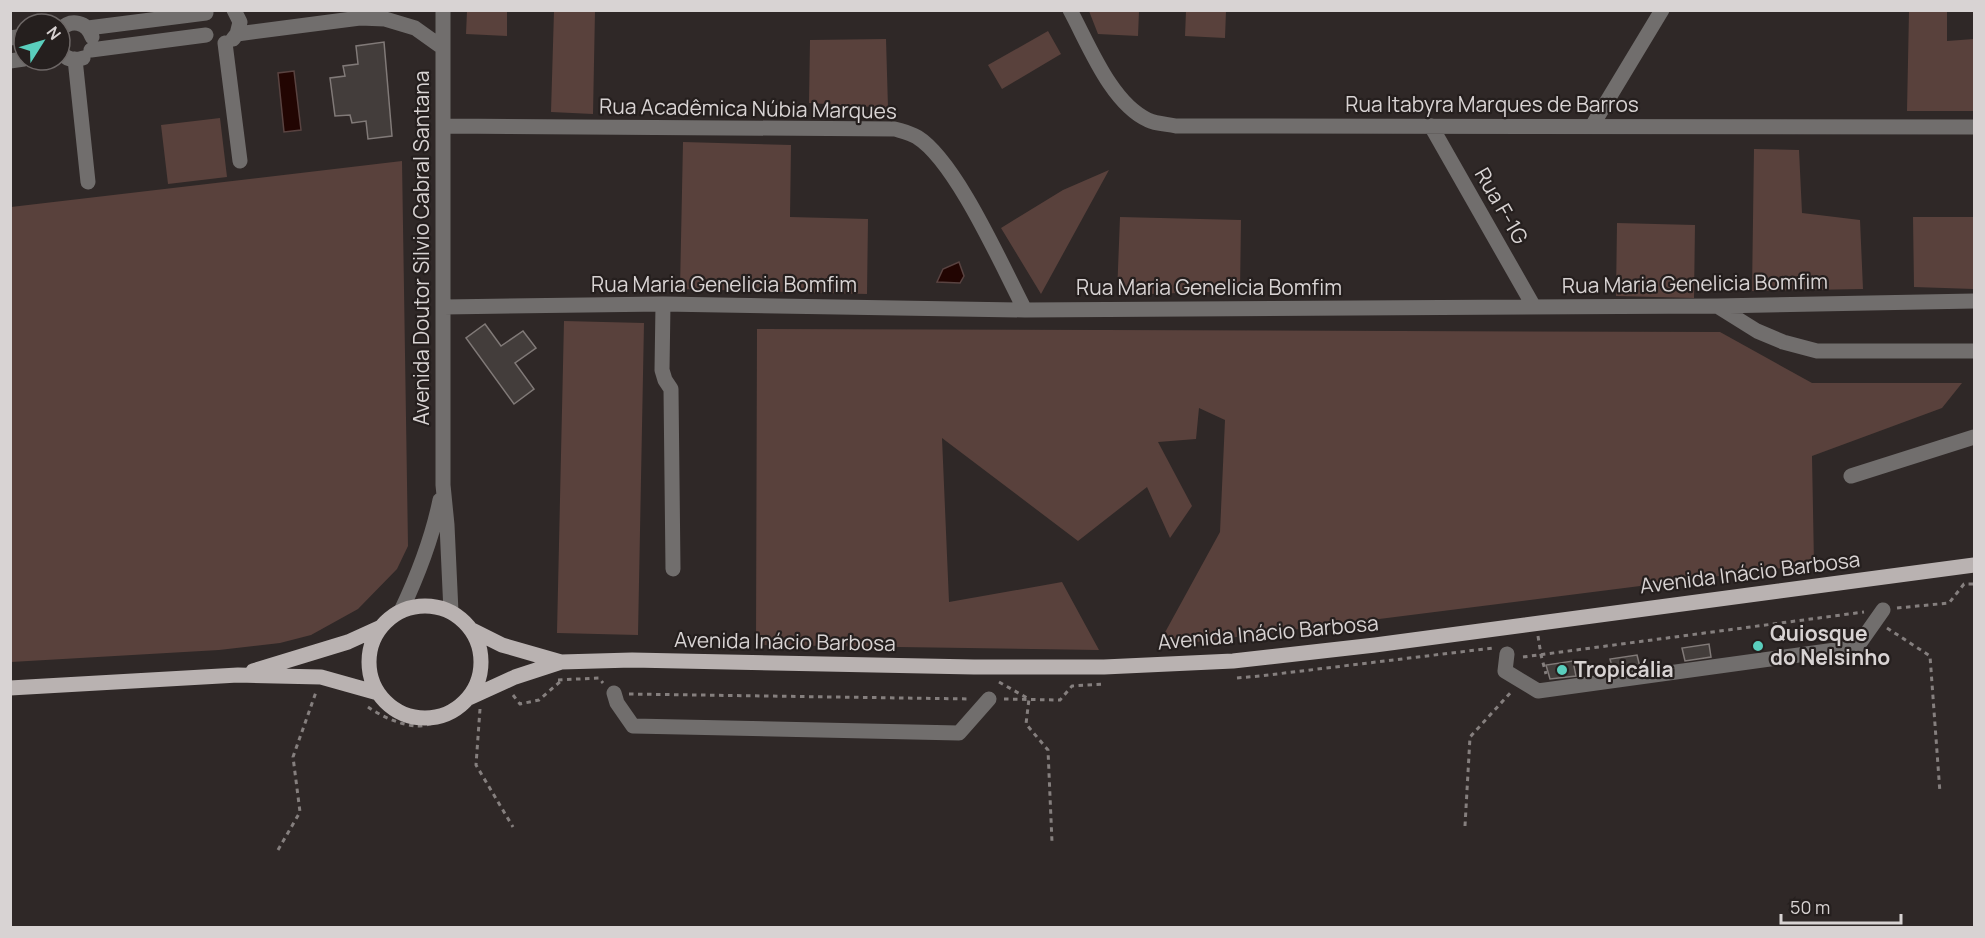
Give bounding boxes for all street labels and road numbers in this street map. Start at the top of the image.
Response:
street label: Avenida Doutor Silvio Cabral Santana [407,71,435,425]
street label: Rua Itabyra Marques de Barros [1345,90,1639,118]
street label: Rua Acadêmica Núbia Marques [599,91,897,125]
street label: Rua F-1G [1469,162,1535,249]
street label: Rua Maria Genelicia Bomfim [1562,267,1828,299]
street label: Rua Maria Genelicia Bomfim [591,270,857,298]
street label: Rua Maria Genelicia Bomfim [1076,273,1342,301]
street label: Avenida Inácio Barbosa [1638,545,1862,599]
street label: Avenida Inácio Barbosa [1156,608,1380,656]
street label: Avenida Inácio Barbosa [674,625,896,657]

